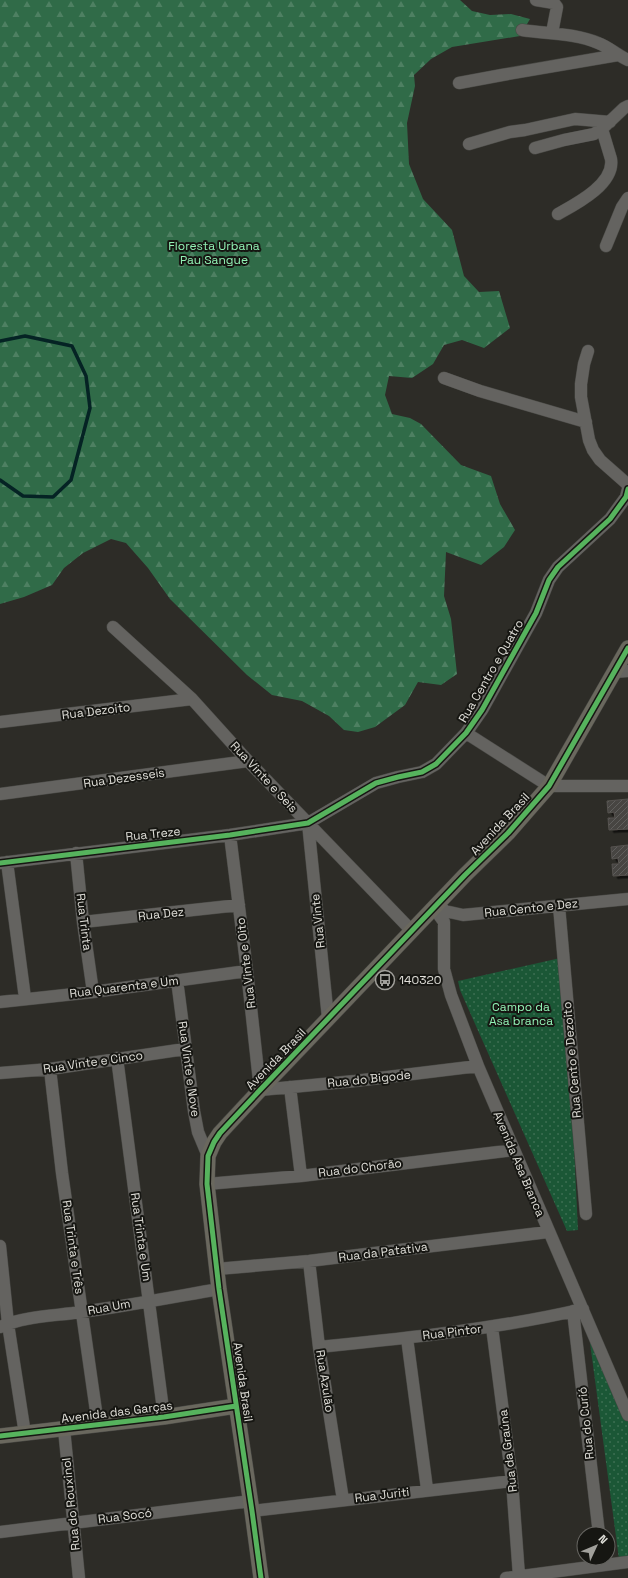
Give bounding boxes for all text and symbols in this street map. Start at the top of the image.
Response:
park label: Floresta Urbana Pau Sangue [168,238,260,268]
street label: Rua Centro e Quatro [455,617,527,725]
street label: Rua Dezoito [61,699,131,723]
street label: Rua Vinte e Seis [227,738,301,816]
street label: Rua Dezesseis [82,764,166,792]
street label: Avenida Brasil [467,789,533,859]
street label: Rua Treze [125,823,181,845]
street label: Rua Trinta [73,892,95,952]
street label: Rua Vinte [307,893,329,949]
street label: Rua Cento e Dez [483,895,579,921]
street label: Rua Dez [137,904,185,924]
street label: Rua Vinte e Oito [232,917,260,1009]
bus stop icon: 140320 [374,969,396,991]
street label: Rua Quarenta e Um [69,972,179,1002]
place label: 140320 [399,972,441,988]
park label: Campo da Asa branca [489,999,553,1029]
street label: Rua Cento e Dezoito [559,1001,585,1119]
street label: Rua Vinte e Nove [174,1020,204,1118]
street label: Avenida Brasil [242,1025,310,1093]
street label: Rua Vinte e Cinco [42,1047,144,1077]
street label: Rua do Bigode [326,1067,412,1091]
street label: Avenida Asa Branca [490,1109,548,1219]
street label: Rua do Chorão [317,1155,403,1181]
street label: Rua Trinta e Um [127,1192,155,1282]
street label: Rua Trinta e Três [58,1199,88,1295]
street label: Rua da Patativa [337,1239,429,1265]
street label: Rua Um [86,1295,132,1319]
street label: Rua Pintor [421,1320,483,1344]
street label: Avenida Brasil [230,1341,256,1423]
street label: Rua Azulão [312,1349,338,1413]
street label: Rua do Curió [574,1386,598,1460]
street label: Avenida das Garças [60,1397,174,1427]
street label: Rua da Graúna [495,1409,521,1493]
street label: Rua do Rouxinol [58,1457,84,1551]
street label: Rua Juriti [354,1484,410,1506]
street label: Rua Socó [97,1505,153,1527]
north arrow [576,1526,616,1566]
text: N [596,1532,611,1547]

